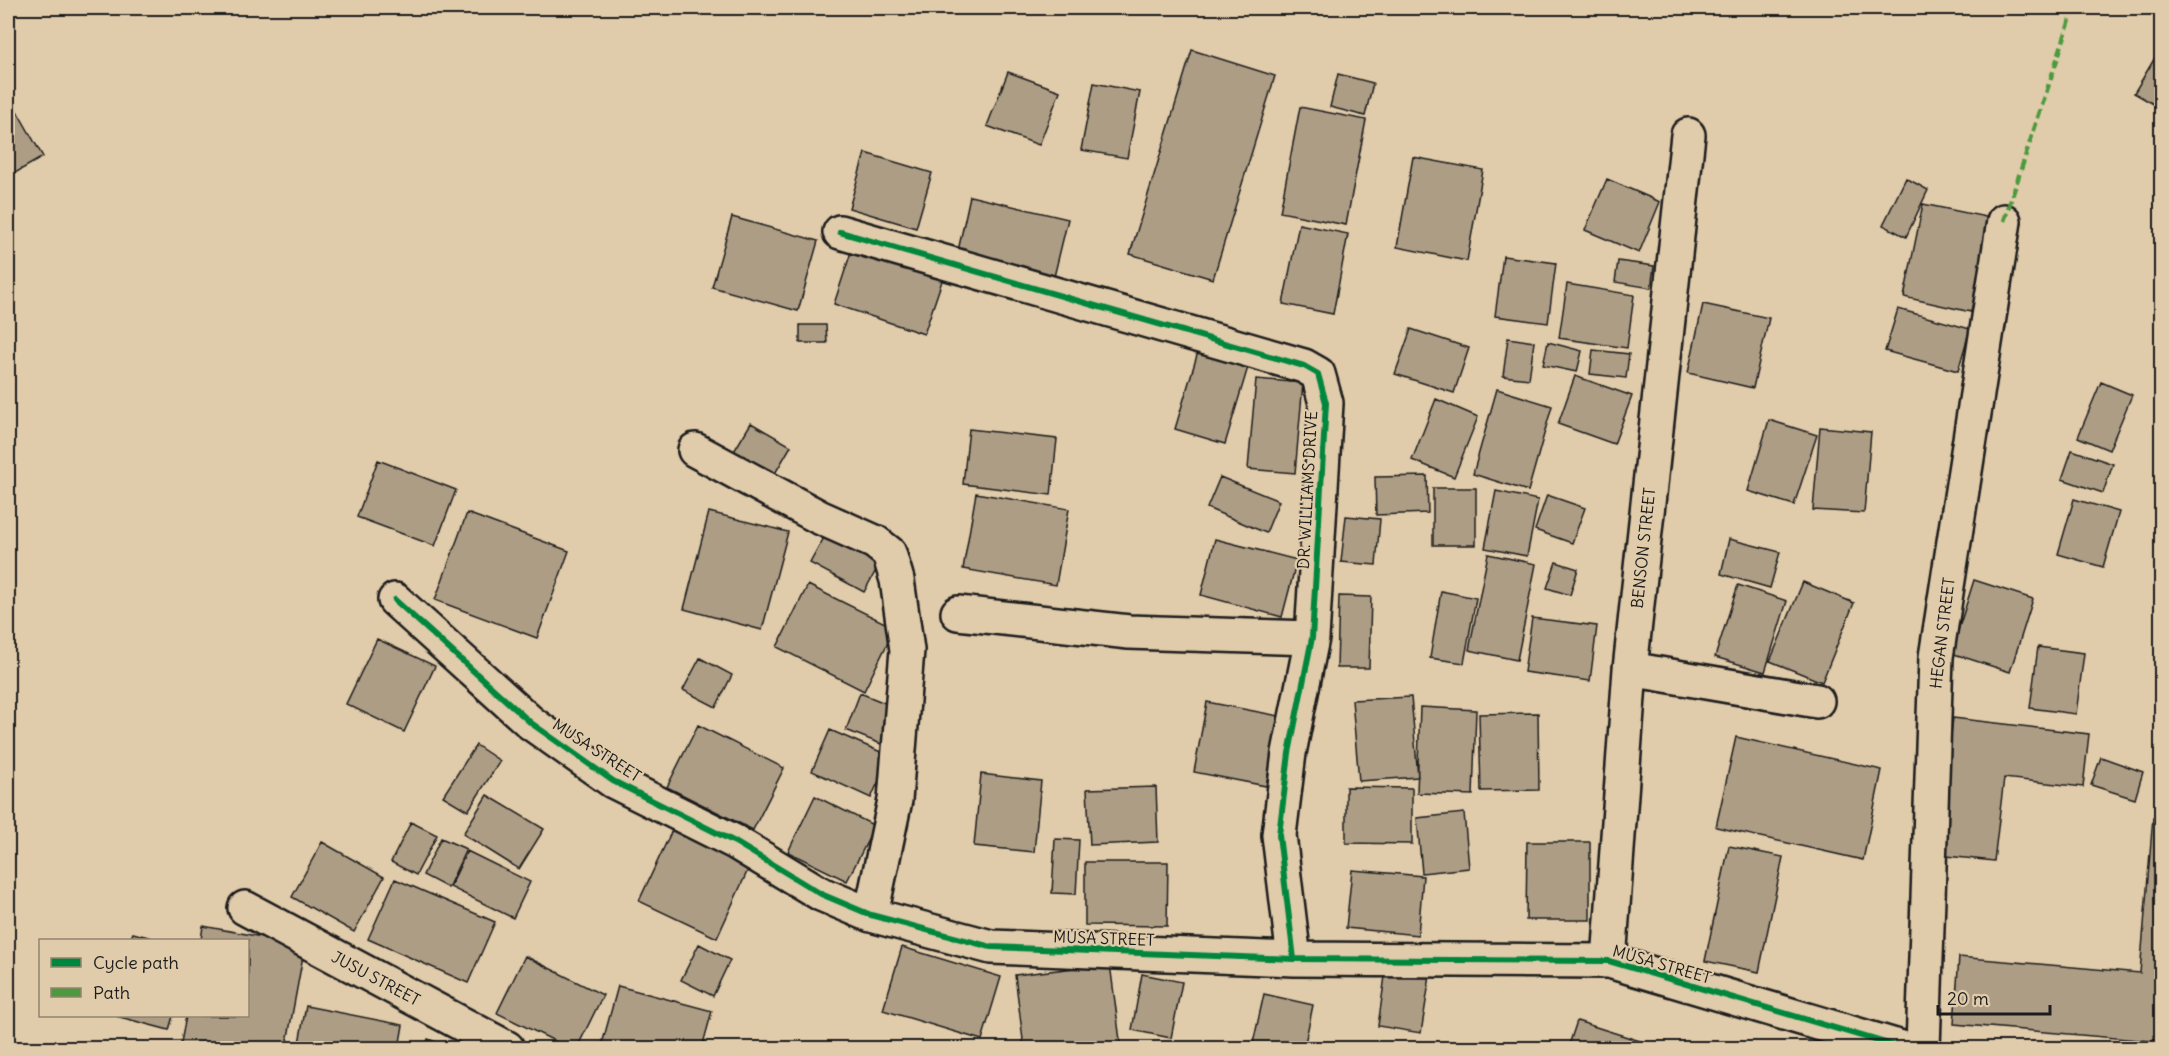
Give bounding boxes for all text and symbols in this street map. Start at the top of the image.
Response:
street label: DR. WILLIAMS DRIVE [1293,410,1321,570]
street label: BENSON STREET [1627,486,1659,610]
street label: HEGAN STREET [1925,576,1959,690]
street label: MUSA STREET [549,714,645,786]
street label: MUSA STREET [1053,926,1155,950]
legend [39,939,249,1017]
street label: MUSA STREET [1610,940,1714,988]
street label: JUSU STREET [328,946,424,1010]
text: Cycle path [93,951,179,974]
scale bar [1938,978,2050,1016]
text: Path [93,981,130,1004]
text: 20 m [1947,987,1989,1010]

